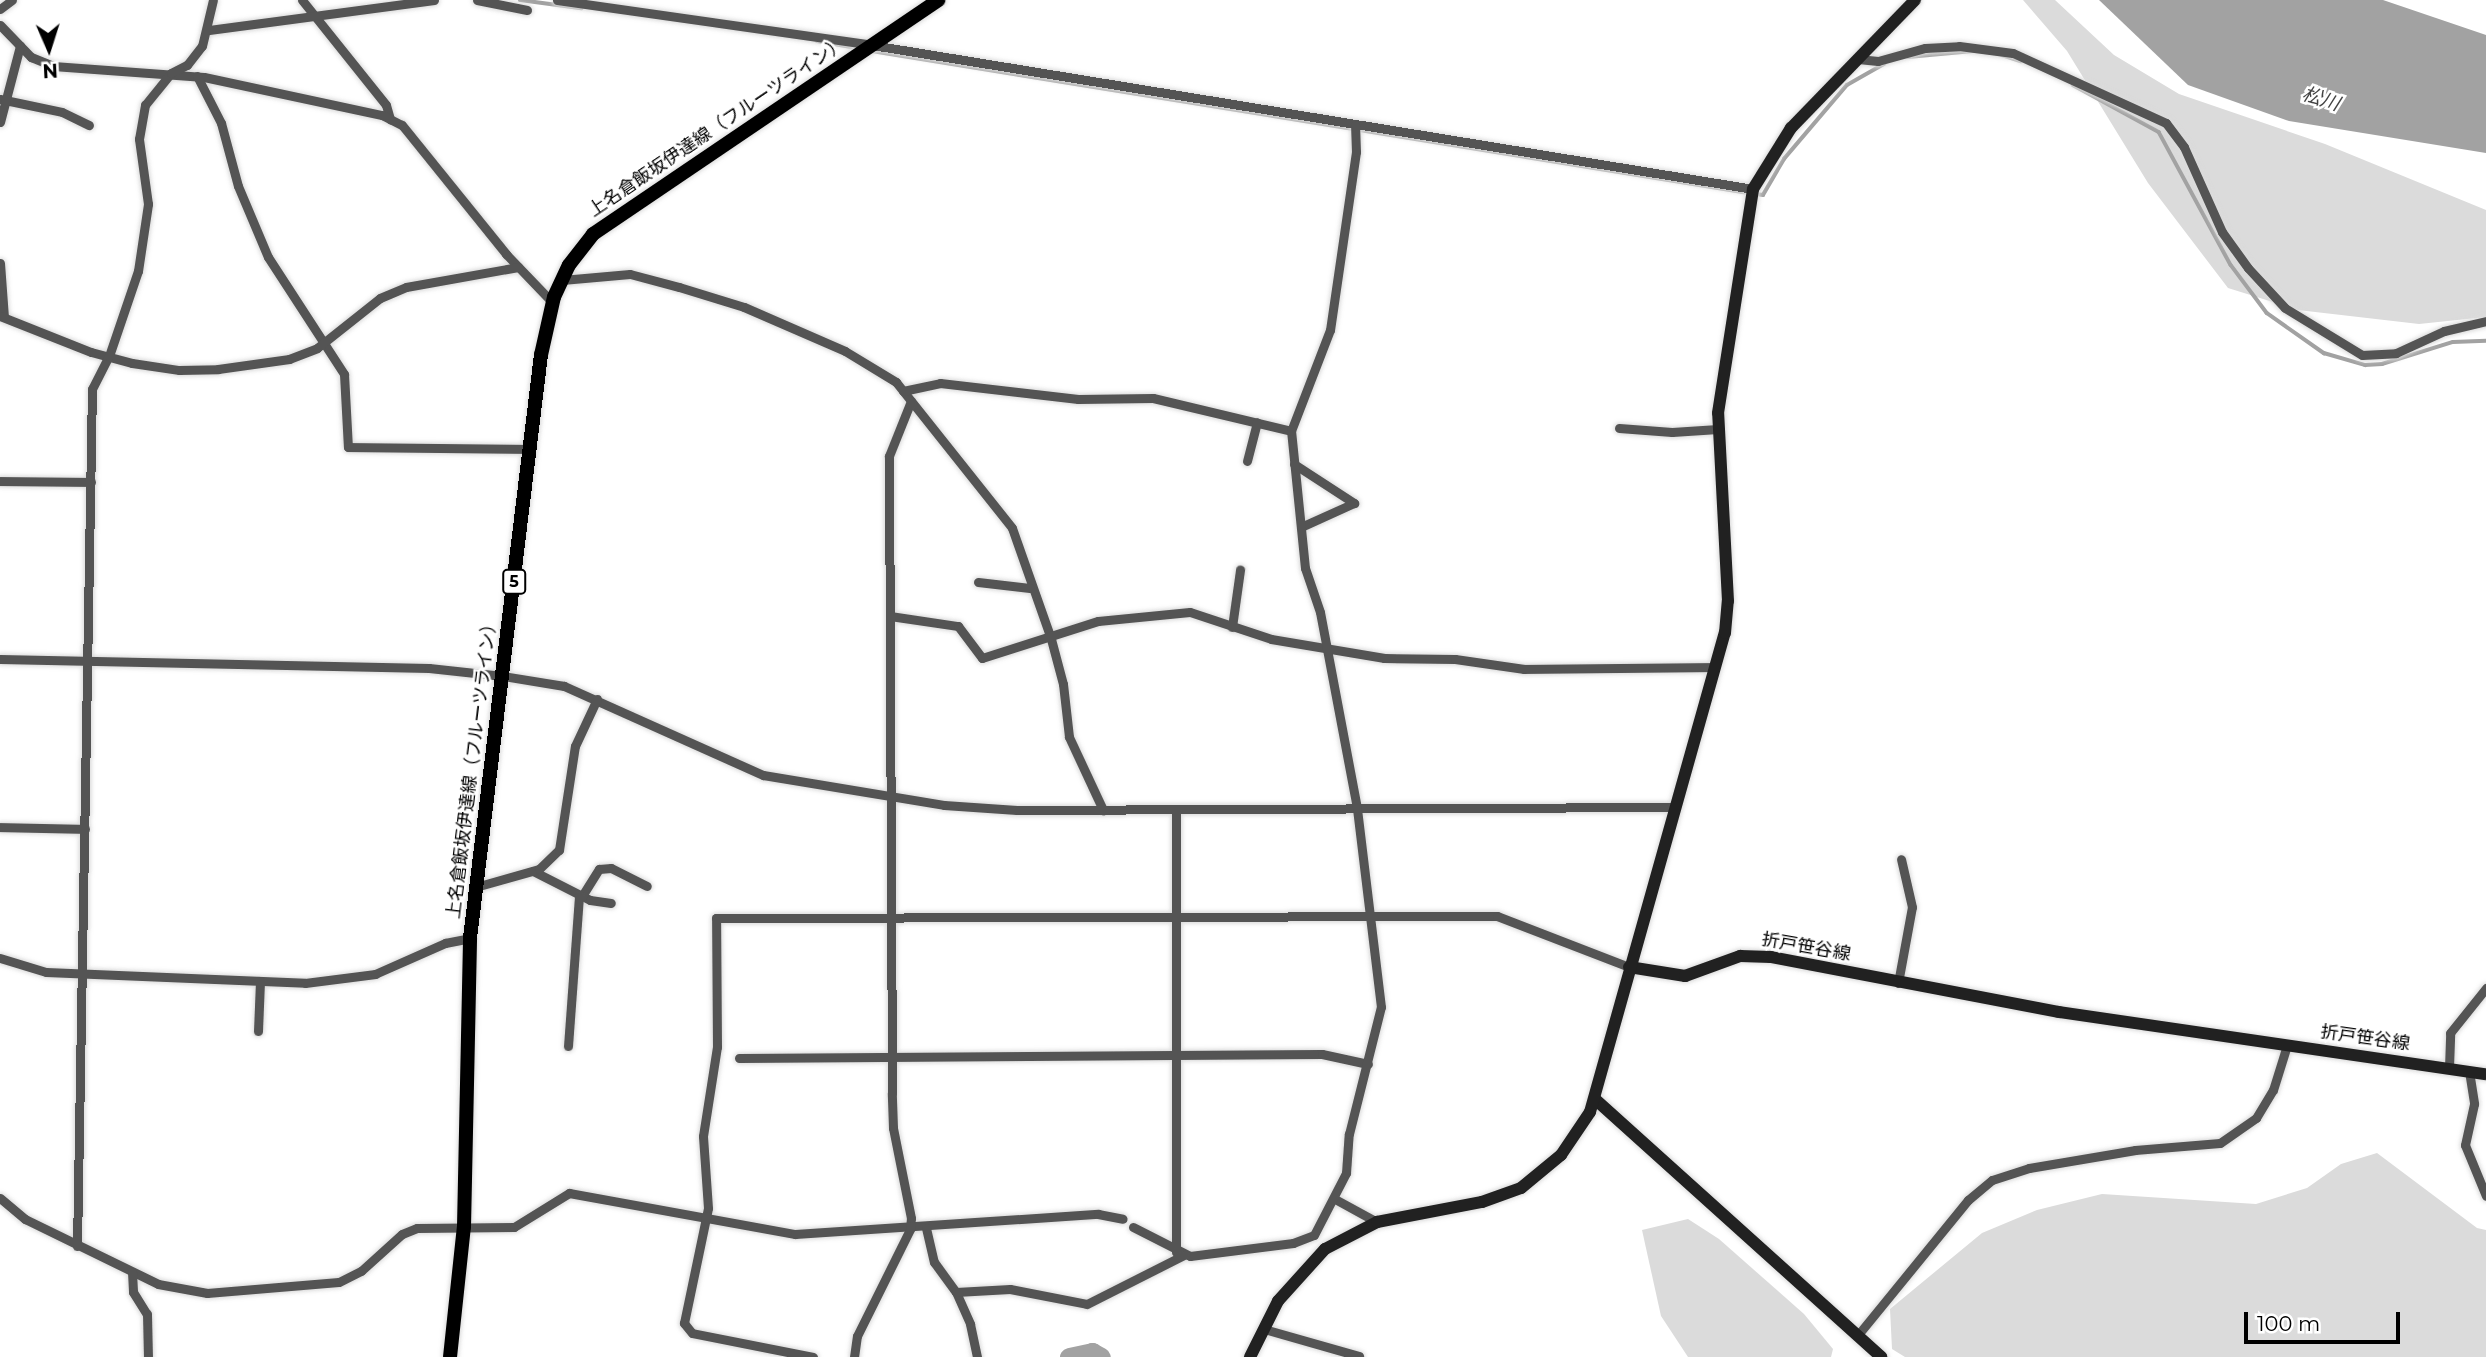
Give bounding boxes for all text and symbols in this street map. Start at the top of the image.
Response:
north arrow [14,14,84,84]
street label: 上名倉飯坂伊達線（フルーツライン） [584,32,850,222]
text: N [42,59,58,82]
water label: 松川 [2299,82,2343,116]
road number: 5 [502,569,526,594]
street label: 上名倉飯坂伊達線（フルーツライン） [443,614,501,920]
street label: 折戸笹谷線 [1760,929,1852,965]
street label: 折戸笹谷線 [2319,1021,2411,1055]
scale bar [2248,1298,2404,1342]
text: 100 m [2257,1311,2320,1336]

